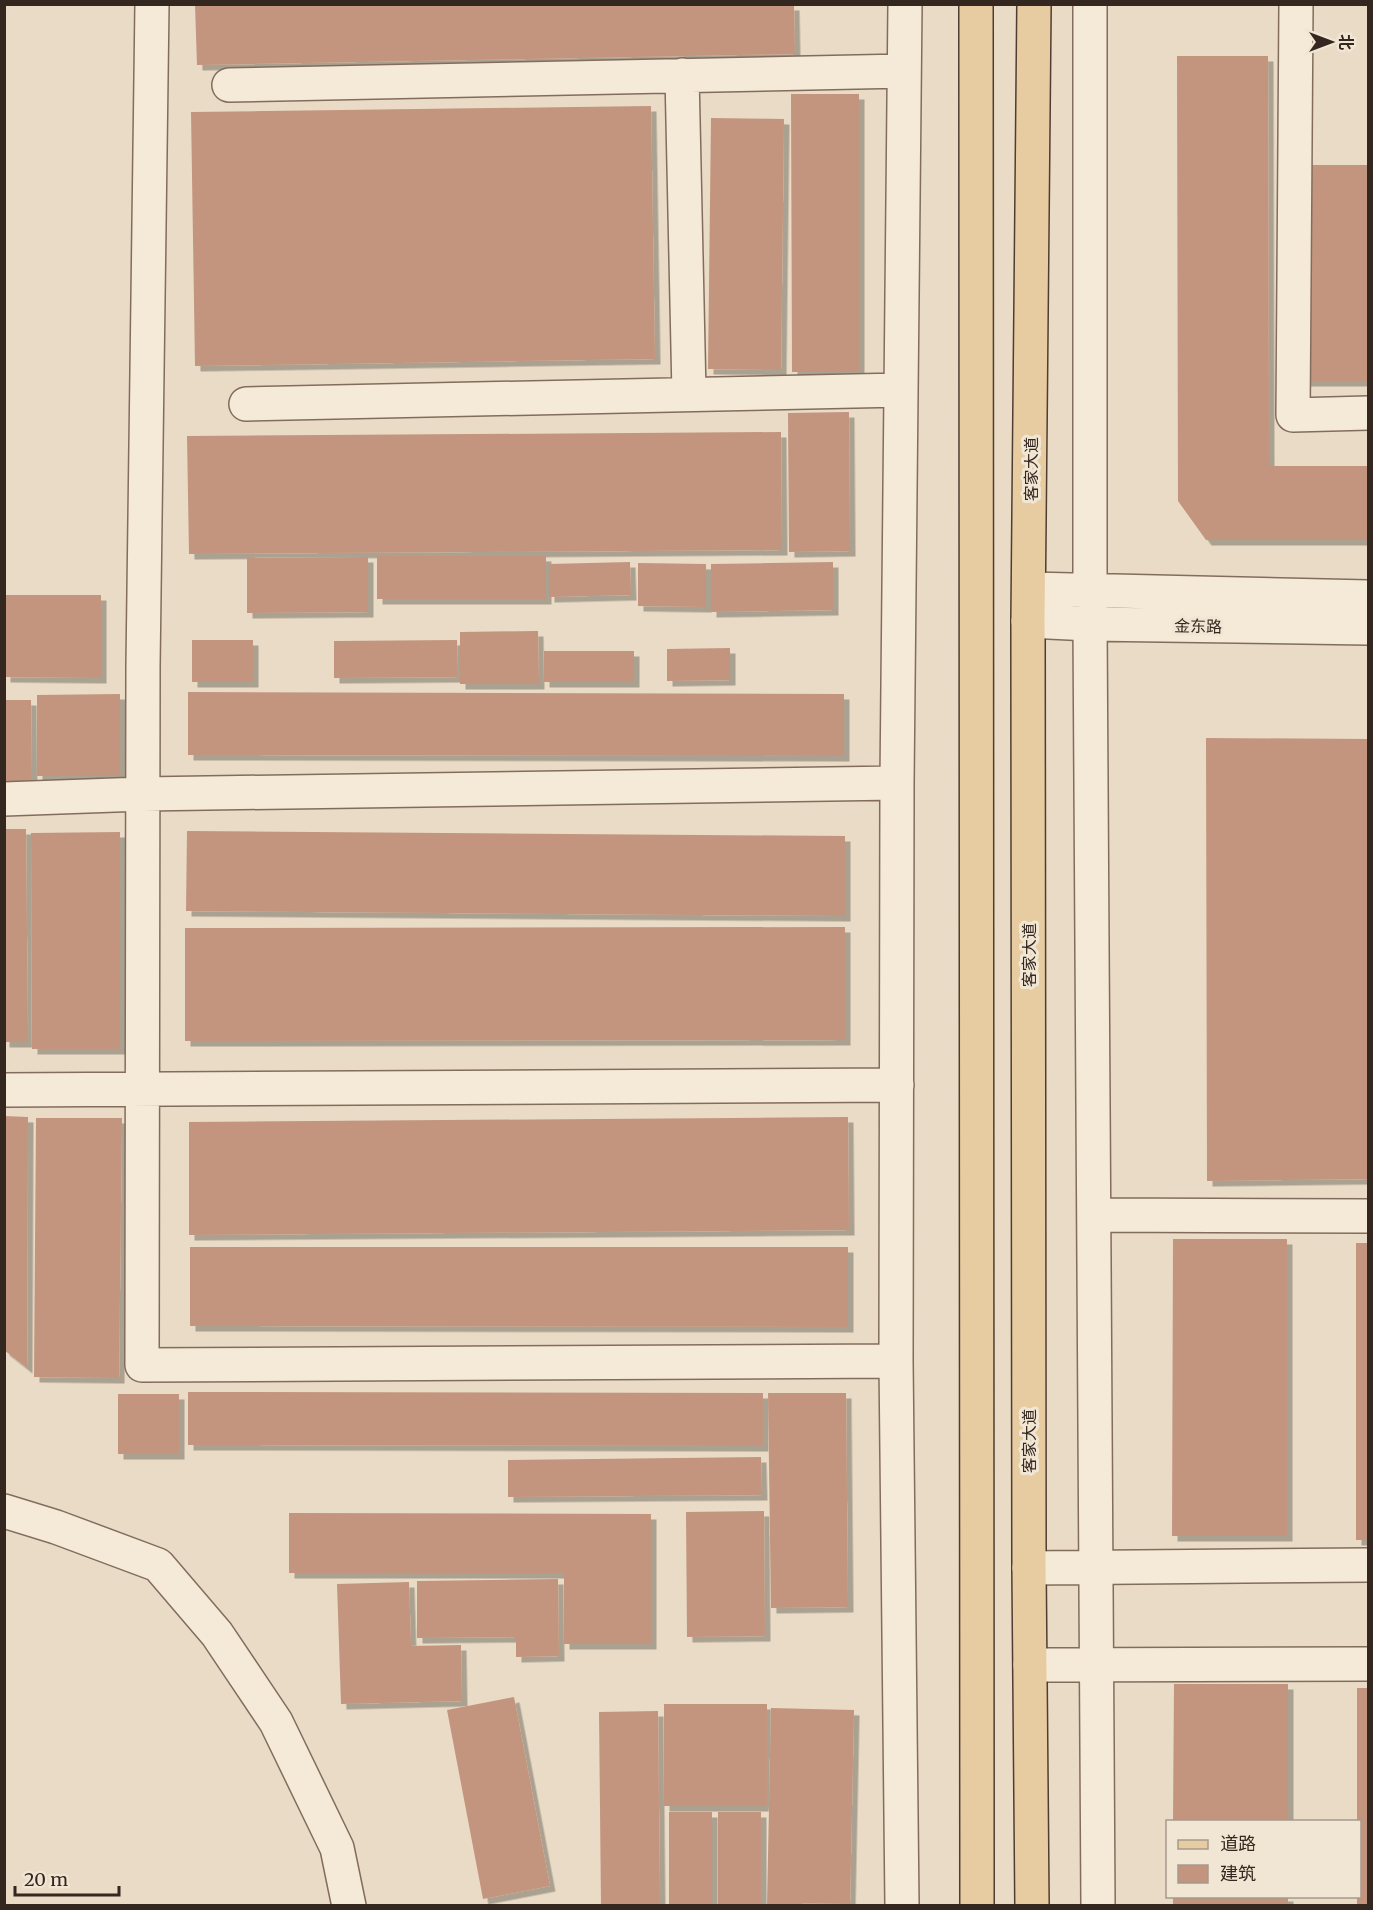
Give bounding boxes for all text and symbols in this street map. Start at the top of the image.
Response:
north arrow [1301,12,1361,72]
text: 北 [1336,34,1356,50]
street label: 客家大道 [1021,437,1041,501]
street label: 金东路 [1174,616,1222,636]
street label: 客家大道 [1019,923,1039,987]
street label: 客家大道 [1019,1409,1039,1473]
legend [1166,1820,1361,1898]
text: 道路 [1220,1832,1256,1855]
scale bar [15,1859,118,1897]
text: 建筑 [1220,1862,1256,1885]
text: 20 m [24,1868,68,1891]

